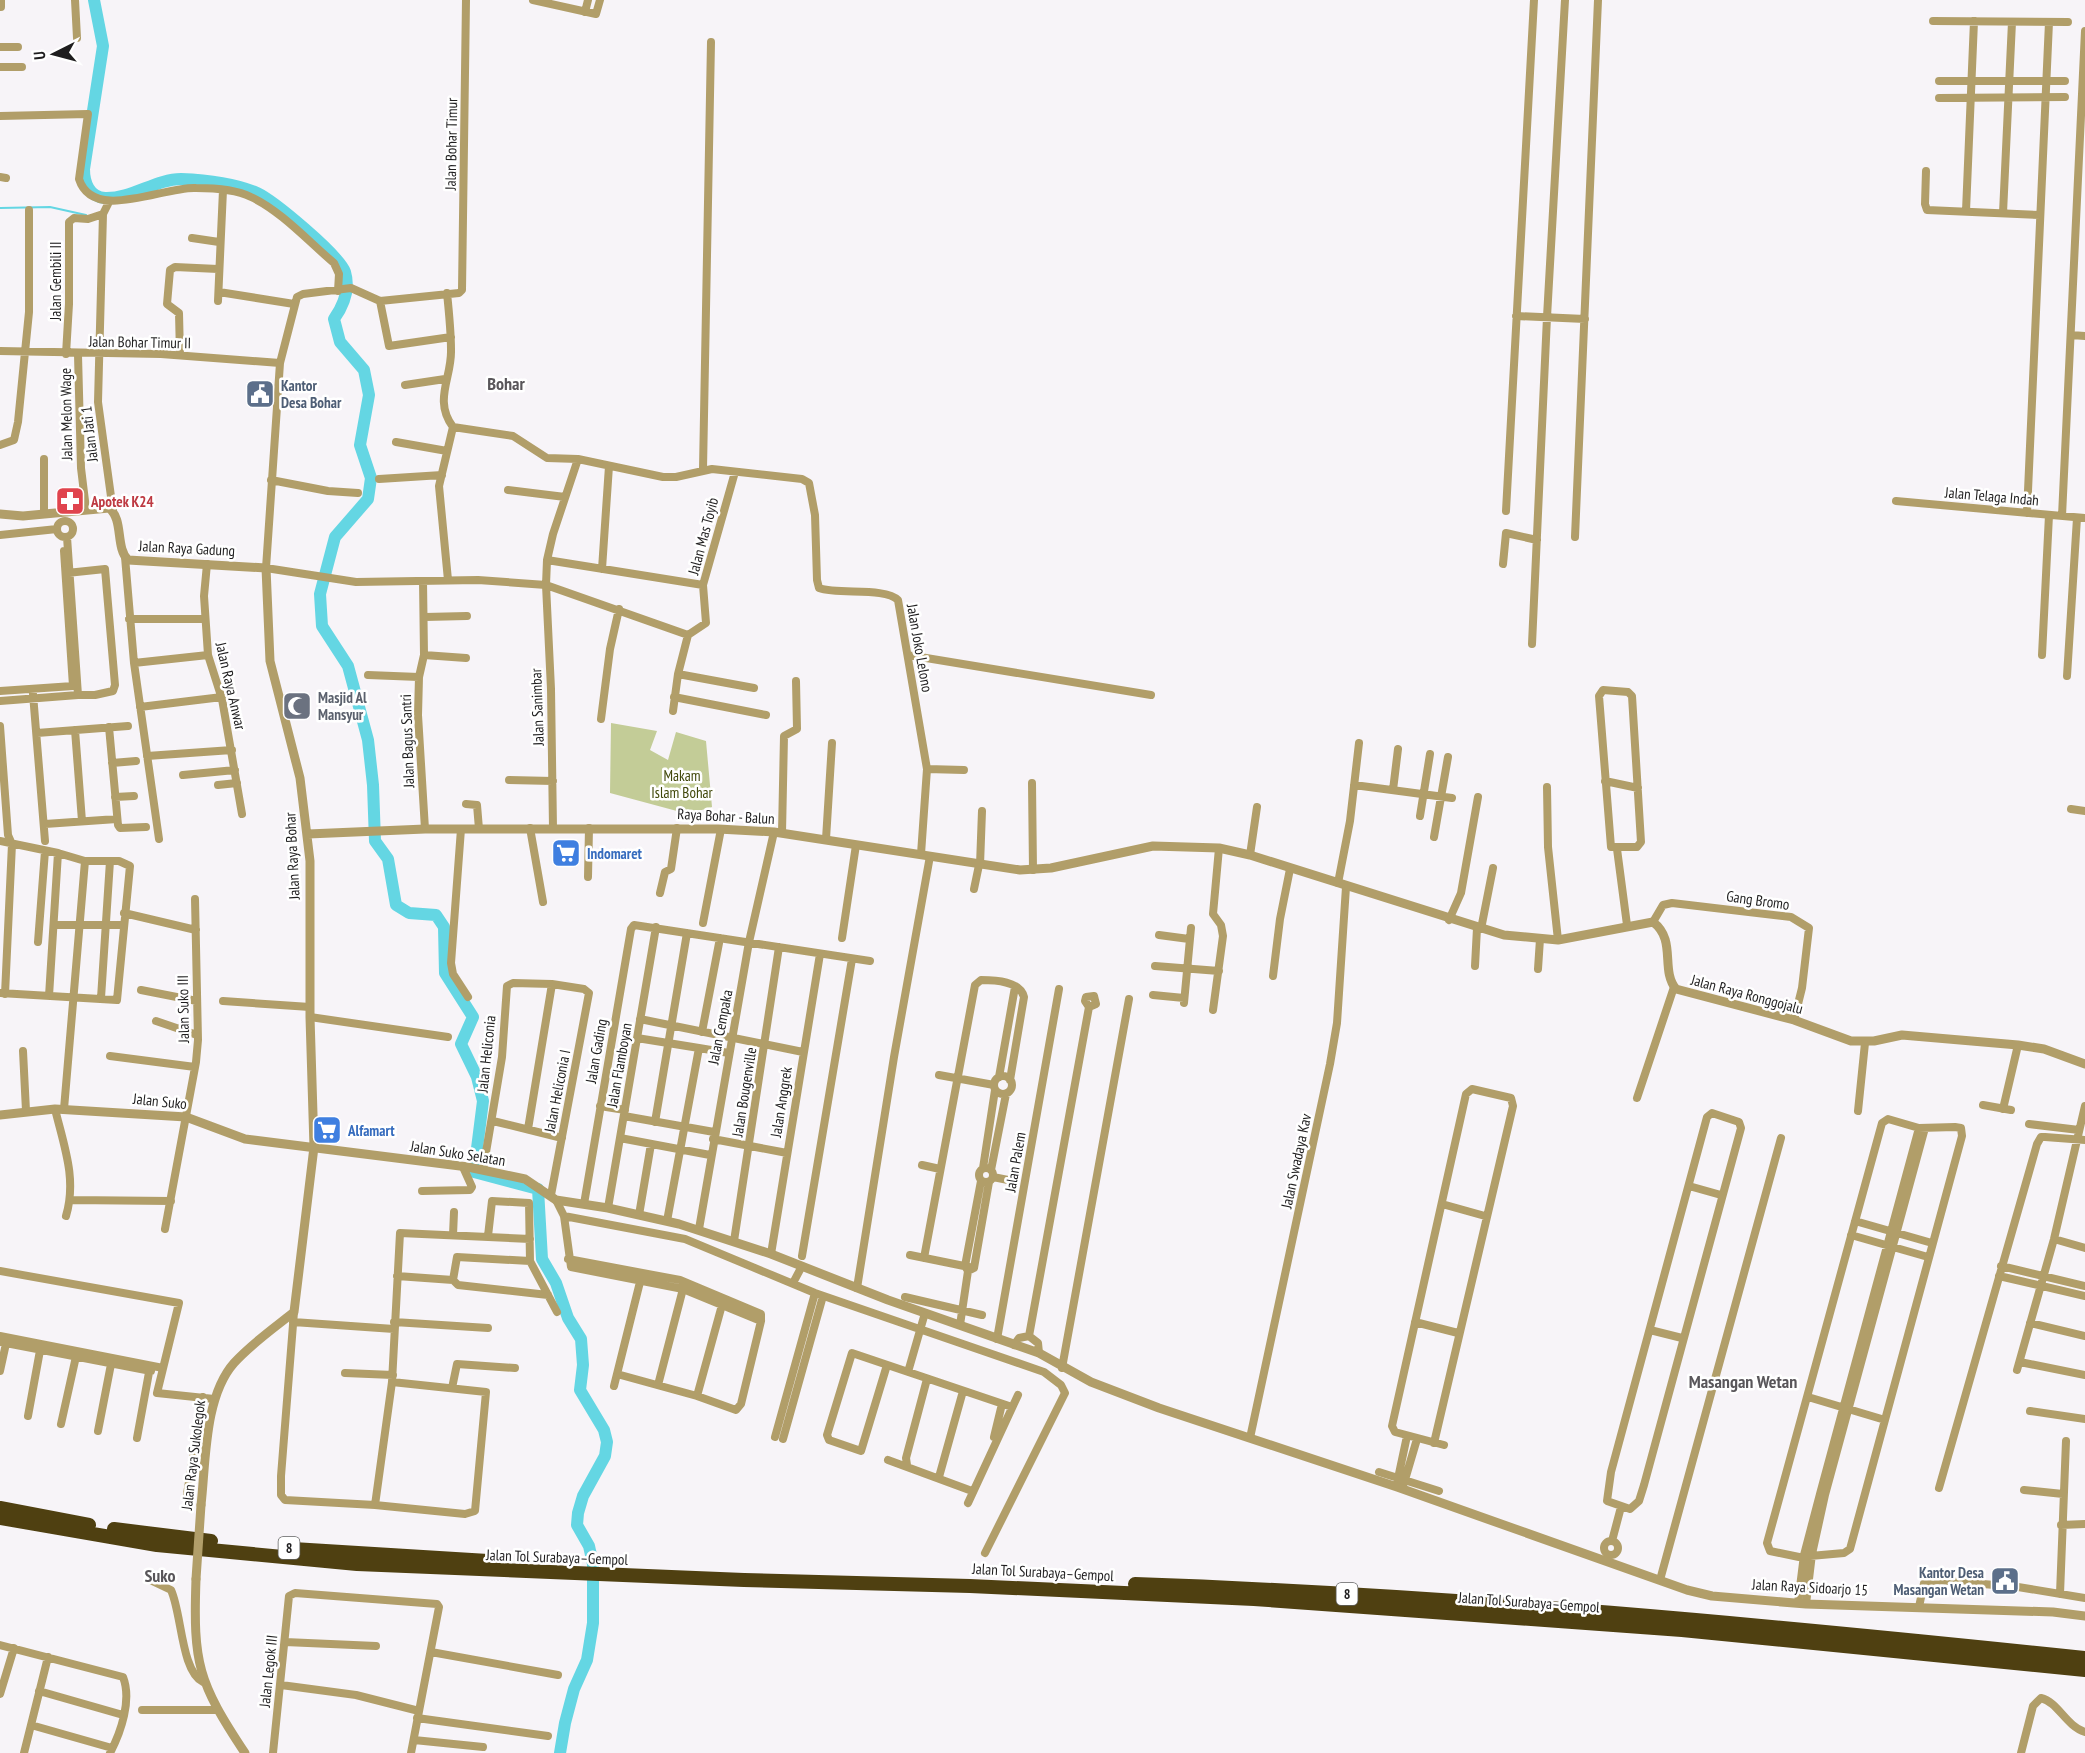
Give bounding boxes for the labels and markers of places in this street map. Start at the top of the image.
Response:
place label: Kantor Desa Bohar [281,376,342,412]
public building icon: Kantor Desa Bohar [244,378,276,410]
pharmacy icon: Apotek K24 [54,485,86,517]
place label: Apotek K24 [90,492,154,511]
place label: Masjid Al Mansyur [318,688,367,724]
mosque icon: Masjid Al Mansyur [281,690,313,722]
supermarket icon: Indomaret [550,837,582,869]
place label: Indomaret [587,844,643,863]
supermarket icon: Alfamart [311,1114,343,1146]
place label: Alfamart [347,1121,395,1140]
place label: Kantor Desa Masangan Wetan [1894,1563,1984,1599]
public building icon: Kantor Desa Masangan Wetan [1989,1565,2021,1597]

